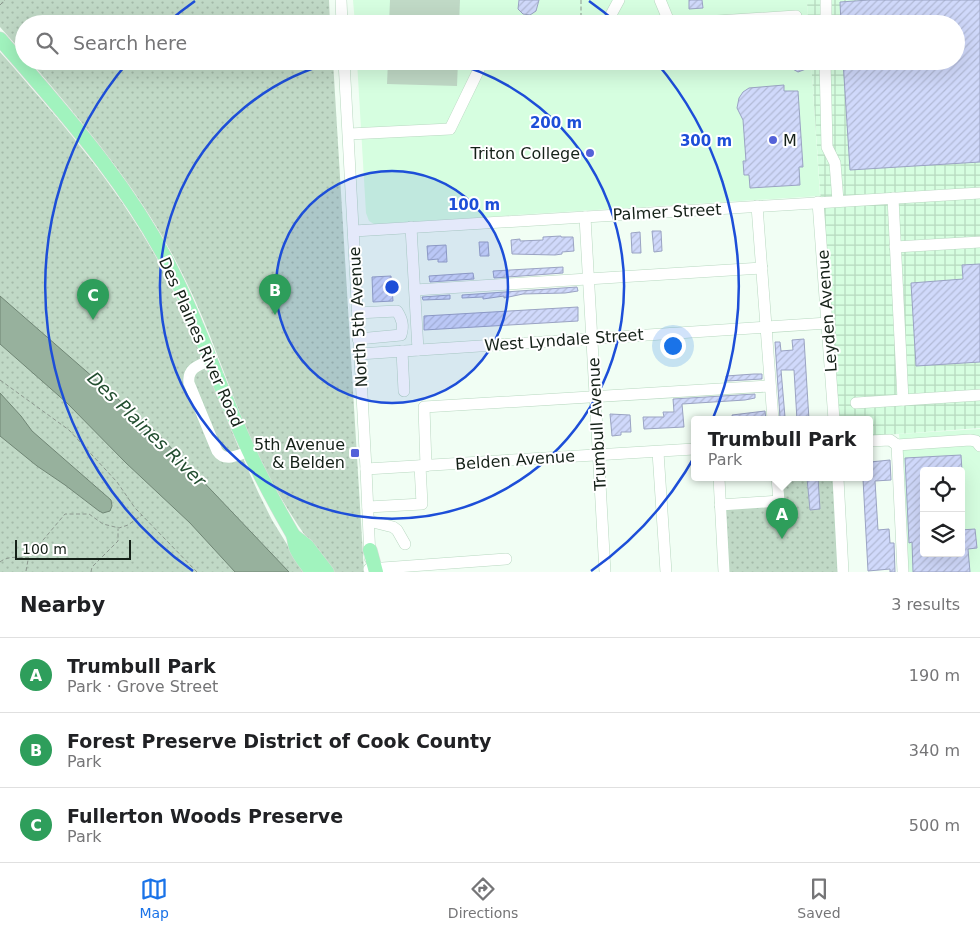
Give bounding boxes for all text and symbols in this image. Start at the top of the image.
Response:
search box [15,15,965,70]
icon: search [33,29,61,57]
text: Search here [73,32,187,54]
text: 200 m [530,114,582,132]
place label: M [783,131,797,150]
text: 300 m [680,132,732,150]
marker: M [767,134,779,146]
place label: Triton College [470,144,580,163]
marker: Triton College [584,147,596,159]
text: 100 m [448,196,500,214]
street label: Palmer Street [612,200,722,224]
street label: North 5th Avenue [345,246,371,388]
street label: Leyden Avenue [813,249,841,373]
street label: Des Plaines River Road [155,254,247,430]
pin: B [259,274,291,315]
centre of rings [383,278,401,296]
pin: C [77,279,109,320]
street label: West Lyndale Street [484,325,644,355]
your location [660,333,686,359]
street label: Trumbull Avenue [584,357,610,492]
water label: Des Plaines River [84,367,212,492]
popup [691,416,873,481]
text: Trumbull Park [708,428,856,450]
place label: 5th Avenue & Belden [254,435,345,472]
street label: Belden Avenue [455,446,575,474]
marker: 5th Avenue & Belden [349,447,361,459]
text: Park [708,450,742,469]
map controls [920,467,965,557]
button: locate [920,467,965,512]
pin: A [766,498,798,539]
button: layers [920,512,965,557]
scale bar [15,537,131,560]
text: 100 m [22,541,67,557]
text: Nearby [20,593,105,617]
text: 3 results [891,595,960,614]
text: Trumbull Park [67,655,216,677]
text: A [30,666,42,685]
text: 190 m [909,666,960,685]
text: Park · Grove Street [67,677,218,696]
text: Forest Preserve District of Cook County [67,730,491,752]
text: B [30,741,42,760]
text: 340 m [909,741,960,760]
text: Park [67,752,102,771]
text: Fullerton Woods Preserve [67,805,343,827]
text: C [30,816,42,835]
text: 500 m [909,816,960,835]
text: Park [67,827,102,846]
tab: Map [139,875,169,921]
tab: Directions [448,875,518,921]
tab: Saved [797,875,841,921]

